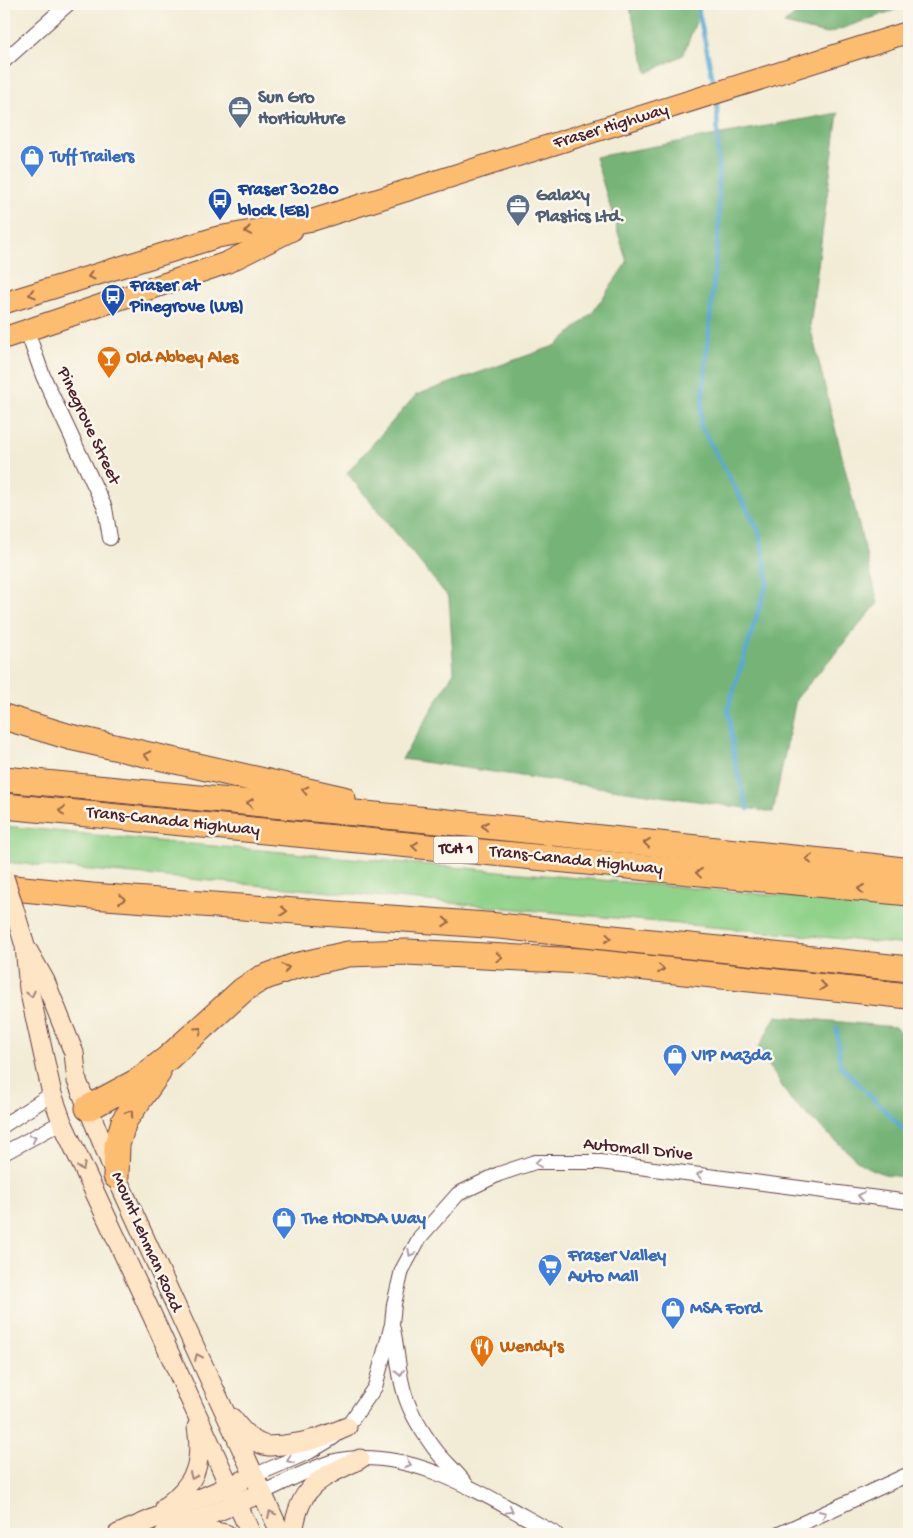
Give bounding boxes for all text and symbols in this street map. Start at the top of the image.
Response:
place label: Sun Gro Horticulture [258,88,346,130]
office icon: Sun Gro Horticulture [227,95,253,129]
street label: Fraser Highway [550,100,671,155]
shop icon: Tuff Trailers [19,144,45,178]
place label: Tuff Trailers [48,147,135,168]
place label: Fraser 30280 block (EB) [237,180,339,222]
place label: Galaxy Plastics Ltd. [535,186,625,228]
bus stop icon: Fraser 30280 block (EB) [207,187,233,221]
office icon: Galaxy Plastics Ltd. [505,193,531,227]
one-way arrow [243,226,252,236]
one-way arrow [88,270,96,280]
place label: Fraser at Pinegrove (WB) [129,276,244,318]
bus stop icon: Fraser at Pinegrove (WB) [100,283,126,317]
one-way arrow [29,289,37,299]
bar icon: Old Abbey Ales [96,345,122,379]
place label: Old Abbey Ales [126,348,240,369]
street label: Pinegrove Street [51,363,125,490]
one-way arrow [142,750,151,761]
one-way arrow [301,785,310,796]
one-way arrow [246,798,254,809]
street label: Trans-Canada Highway [84,802,261,842]
one-way arrow [58,806,66,817]
one-way arrow [481,821,489,832]
road number: TCH 1 [434,836,478,864]
one-way arrow [643,838,651,849]
one-way arrow [411,840,419,851]
street label: Trans-Canada Highway [487,841,664,881]
one-way arrow [804,854,812,865]
one-way arrow [695,868,703,879]
one-way arrow [856,883,864,894]
one-way arrow [118,893,126,904]
one-way arrow [280,905,288,916]
one-way arrow [442,917,450,928]
one-way arrow [604,932,612,943]
one-way arrow [496,952,504,963]
one-way arrow [658,963,666,974]
one-way arrow [282,964,290,974]
one-way arrow [819,981,827,992]
one-way arrow [25,989,36,998]
one-way arrow [193,1027,202,1036]
shop icon: VIP Mazda [662,1043,688,1077]
place label: VIP Mazda [691,1046,772,1067]
one-way arrow [124,1109,133,1118]
one-way arrow [28,1134,37,1144]
street label: Automall Drive [582,1134,694,1166]
one-way arrow [534,1157,542,1168]
one-way arrow [76,1162,86,1171]
street label: Mount Lehman Road [106,1169,187,1317]
one-way arrow [695,1170,703,1181]
one-way arrow [857,1191,865,1202]
shop icon: The HONDA Way [271,1206,297,1240]
place label: The HONDA Way [300,1209,426,1230]
place label: Fraser Valley Auto Mall [567,1246,666,1288]
one-way arrow [407,1248,417,1257]
supermarket icon: Fraser Valley Auto Mall [537,1253,563,1287]
shop icon: MSA Ford [660,1296,686,1330]
place label: MSA Ford [690,1299,764,1320]
restaurant icon: Wendy's [469,1334,495,1368]
place label: Wendy's [499,1337,565,1358]
one-way arrow [193,1353,204,1362]
one-way arrow [394,1369,405,1377]
one-way arrow [286,1453,295,1464]
one-way arrow [404,1459,412,1469]
one-way arrow [189,1470,199,1479]
one-way arrow [505,1504,514,1514]
one-way arrow [267,1510,277,1519]
one-way arrow [818,1510,827,1520]

